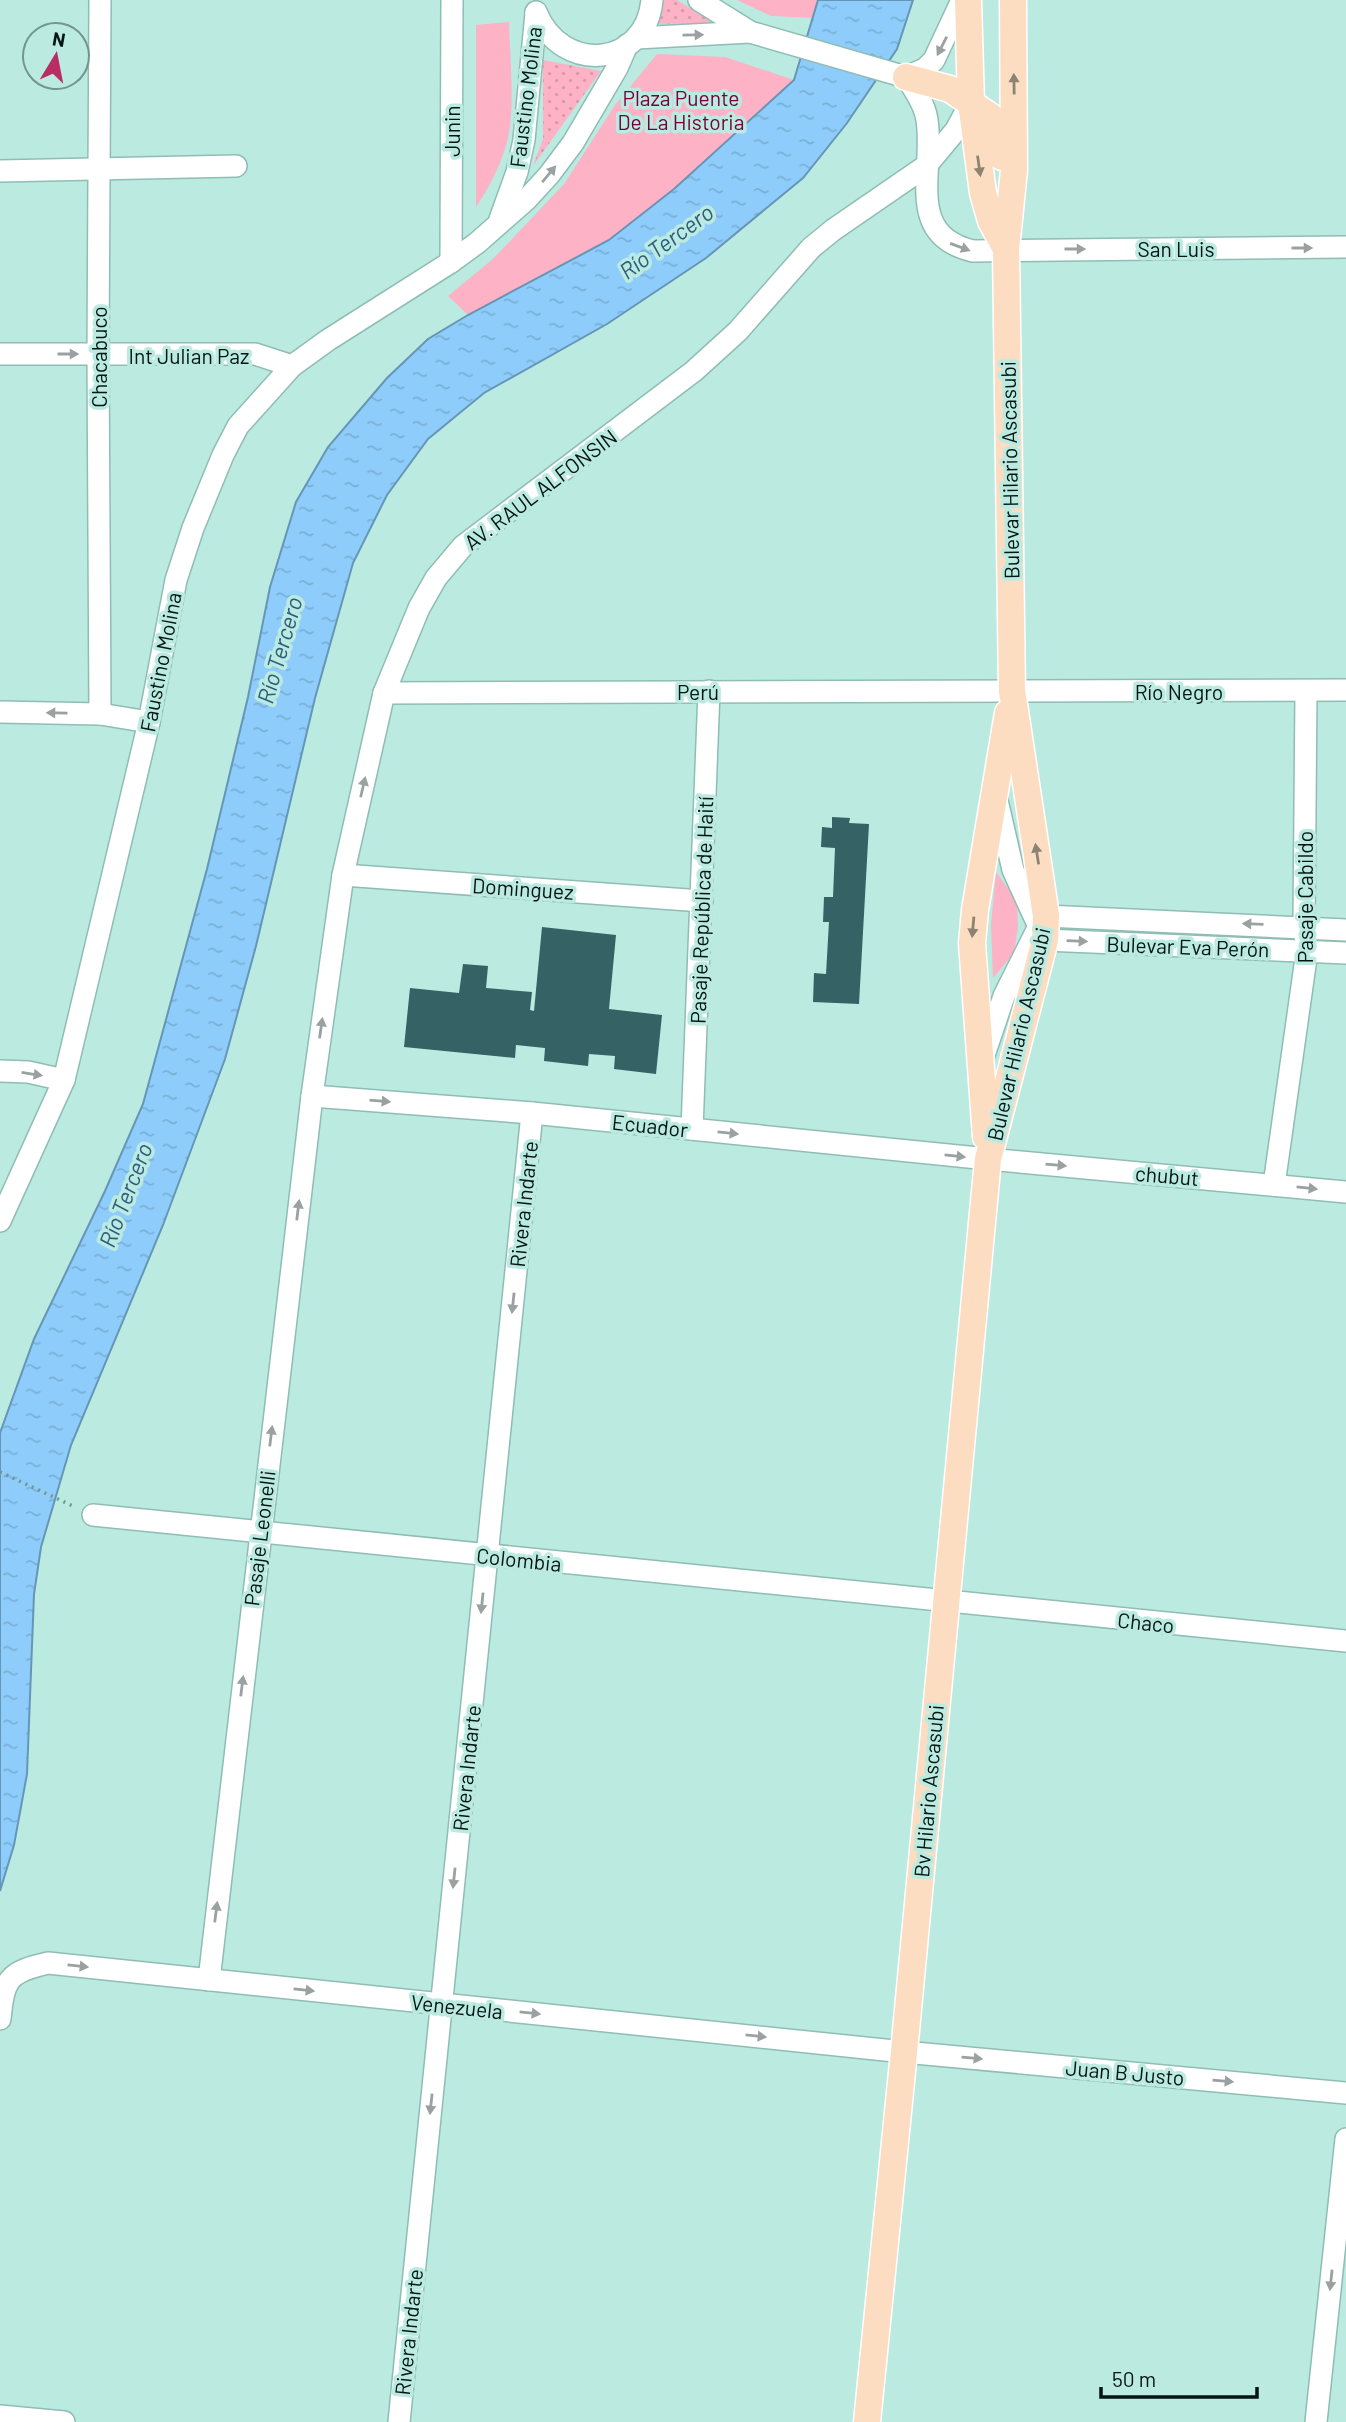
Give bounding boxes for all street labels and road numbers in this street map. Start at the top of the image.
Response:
street label: Faustino Molina [504,25,546,169]
street label: Junin [439,105,464,157]
street label: San Luis [1137,236,1215,261]
street label: Chacabuco [86,306,111,408]
street label: Int Julian Paz [129,343,249,368]
street label: Bulevar Hilario Ascasubi [995,361,1023,579]
street label: AV. RAUL ALFONSIN [459,423,621,555]
street label: Faustino Molina [134,590,186,734]
street label: Perú [677,679,719,704]
street label: Río Negro [1135,679,1223,704]
street label: Pasaje República de Haití [685,795,717,1024]
street label: Pasaje Cabildo [1292,831,1317,963]
street label: Dominguez [472,872,574,904]
street label: Bulevar Hilario Ascasubi [981,925,1055,1143]
street label: Bulevar Eva Perón [1106,931,1270,961]
street label: Ecuador [611,1109,690,1141]
street label: Rivera Indarte [504,1140,542,1268]
street label: chubut [1134,1160,1200,1190]
street label: Pasaje Leonelli [238,1469,280,1607]
street label: Colombia [475,1542,563,1576]
street label: Chaco [1116,1607,1176,1637]
street label: Rivera Indarte [447,1704,485,1832]
street label: Bv Hilario Ascasubi [908,1704,948,1878]
street label: Venezuela [410,1989,504,2023]
street label: Juan B Justo [1065,2054,1185,2090]
street label: Rivera Indarte [389,2268,427,2396]

